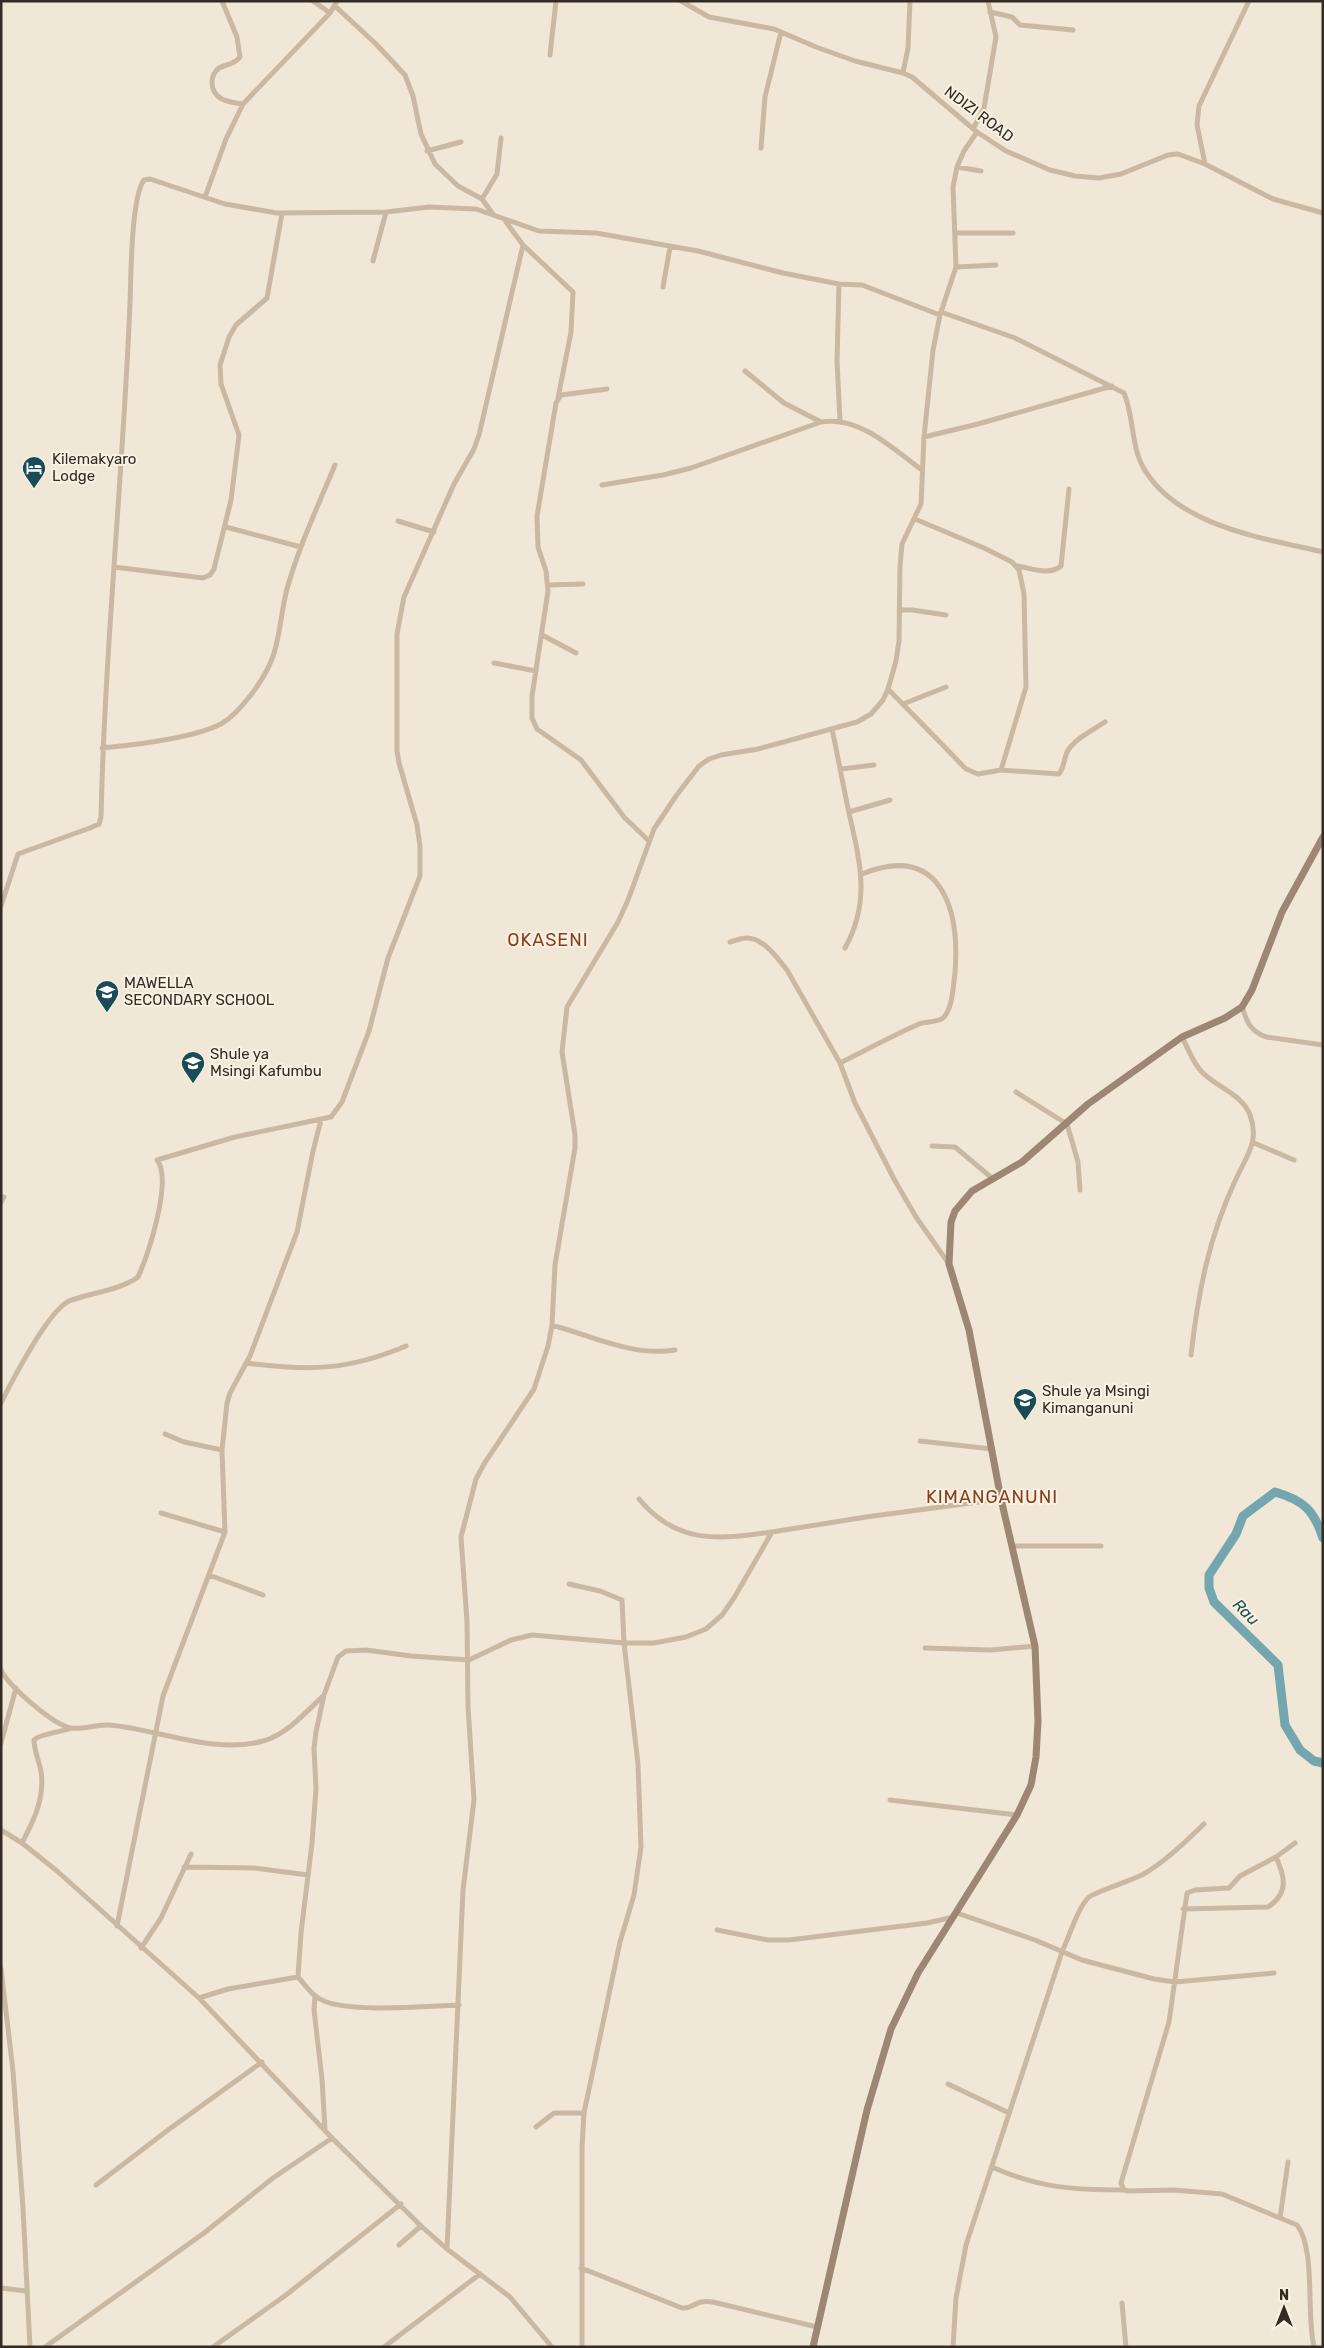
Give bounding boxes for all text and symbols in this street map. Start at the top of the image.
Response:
street label: NDIZI ROAD [941,82,1017,146]
place label: Kilemakyaro Lodge [52,450,136,485]
hotel icon: Kilemakyaro Lodge [21,455,47,489]
district label: OKASENI [507,929,589,951]
place label: MAWELLA SECONDARY SCHOOL [124,974,275,1009]
school or university icon: MAWELLA SECONDARY SCHOOL [94,979,120,1013]
place label: Shule ya Msingi Kafumbu [210,1045,322,1080]
school or university icon: Shule ya Msingi Kafumbu [180,1050,206,1084]
place label: Shule ya Msingi Kimanganuni [1042,1382,1150,1417]
school or university icon: Shule ya Msingi Kimanganuni [1012,1387,1038,1421]
district label: KIMANGANUNI [926,1486,1058,1508]
water label: Rau [1229,1595,1263,1629]
north arrow [1259,2283,1309,2333]
text: N [1279,2287,1289,2304]

